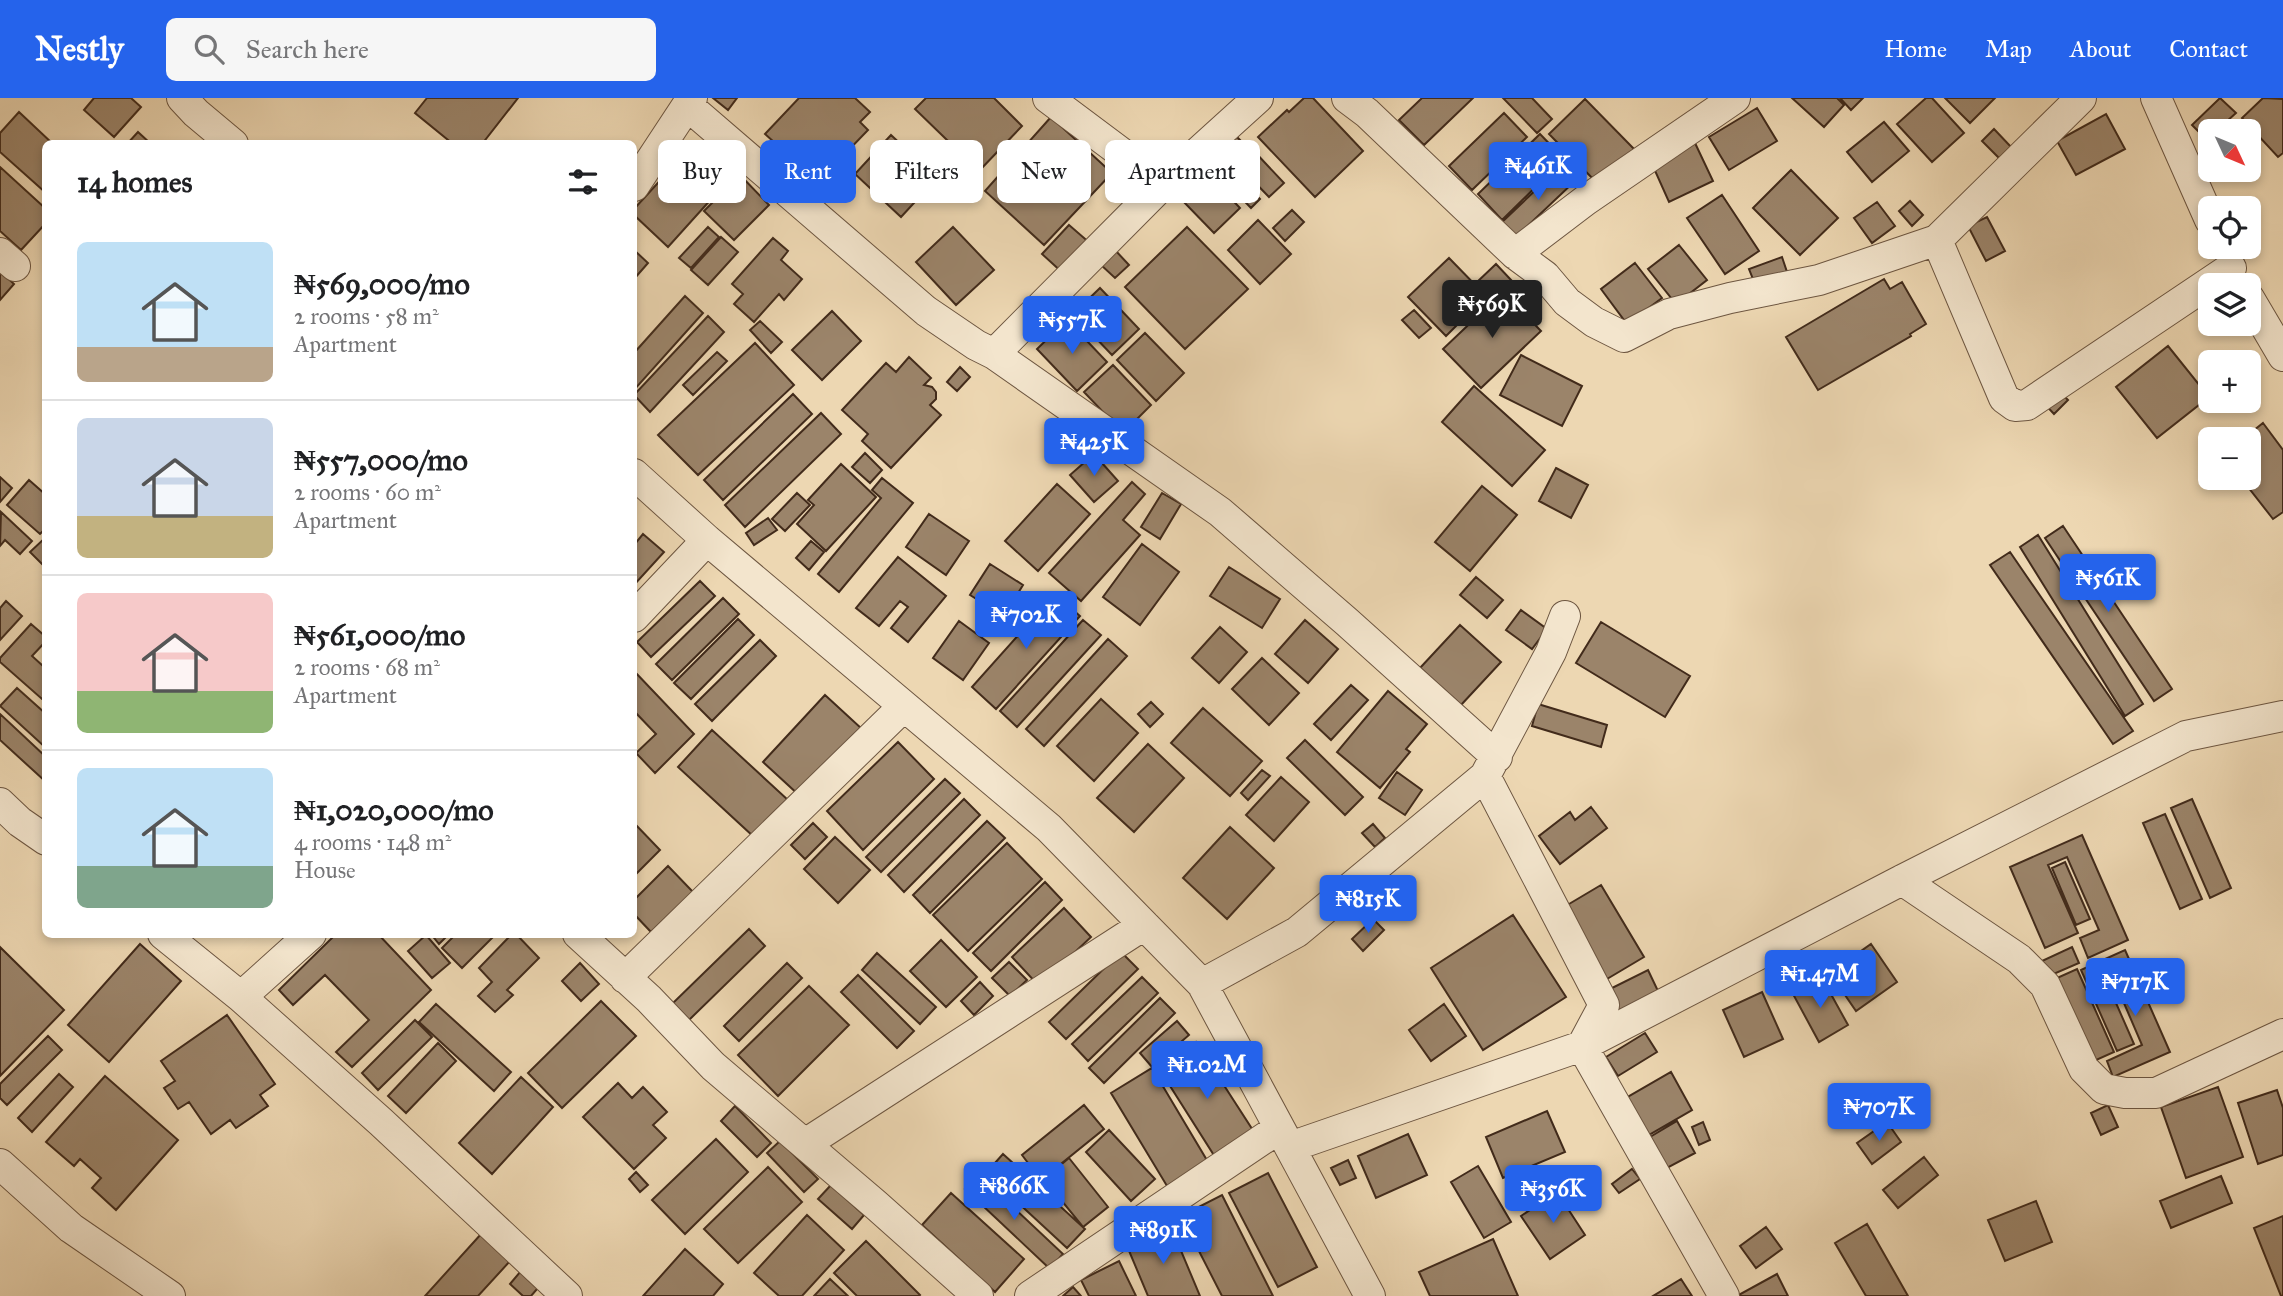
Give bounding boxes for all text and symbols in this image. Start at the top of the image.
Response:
search box [166,18,656,81]
text: Nestly [35,29,124,69]
icon: search [190,30,228,68]
text: Search here [246,33,369,65]
text: Home [1884,34,1947,64]
text: Map [1985,34,2032,64]
text: About [2070,34,2131,64]
text: Contact [2169,34,2248,64]
north arrow [2198,119,2261,182]
map controls [2198,119,2261,490]
chip: Buy [658,140,746,203]
chip: Rent [760,140,856,203]
chip: Filters [870,140,983,203]
chip: New [997,140,1091,203]
chip: Apartment [1105,140,1260,203]
pin: ₦461K [1489,142,1587,202]
text: ₦461K [1505,151,1571,179]
icon: filters [564,163,602,201]
text: 14 homes [77,164,192,200]
button: locate [2198,196,2261,259]
text: ₦569,000/mo [294,266,470,302]
icon: home [133,270,217,354]
button: layers [2198,273,2261,336]
pin: ₦569K [1443,280,1541,340]
text: ₦569K [1458,289,1526,317]
pin: ₦557K [1023,296,1121,356]
text: 2 rooms · 58 m² [294,302,439,330]
text: ₦557K [1039,305,1105,333]
text: Apartment [294,330,397,358]
button: + [2198,350,2261,413]
pin: ₦425K [1045,418,1143,478]
text: ₦425K [1060,427,1128,455]
button: − [2198,427,2261,490]
text: ₦557,000/mo [294,442,468,478]
icon: home [133,446,217,530]
text: 2 rooms · 60 m² [294,478,441,506]
text: Apartment [294,506,397,534]
pin: ₦561K [2059,554,2157,614]
text: ₦561K [2076,563,2140,591]
pin: ₦702K [977,592,1075,651]
text: ₦702K [991,600,1061,628]
text: ₦561,000/mo [294,617,465,653]
icon: home [133,621,217,705]
text: 2 rooms · 68 m² [294,653,440,681]
text: Apartment [294,681,397,709]
text: ₦1,020,000/mo [294,792,494,828]
icon: home [133,796,217,880]
text: 4 rooms · 148 m² [294,828,451,856]
text: House [294,856,356,884]
pin: ₦815K [1319,876,1417,935]
text: ₦815K [1336,884,1400,912]
pin: ₦1.47M [1763,950,1877,1010]
pin: ₦717K [2086,958,2184,1018]
text: ₦1.47M [1781,959,1859,987]
text: ₦717K [2102,967,2168,995]
pin: ₦1.02M [1150,1042,1264,1101]
text: ₦1.02M [1168,1050,1246,1078]
pin: ₦707K [1830,1084,1928,1143]
text: ₦707K [1844,1092,1914,1120]
pin: ₦866K [965,1162,1063,1222]
pin: ₦356K [1504,1166,1602,1225]
text: ₦866K [980,1171,1048,1199]
text: ₦356K [1521,1174,1585,1202]
pin: ₦891K [1114,1206,1212,1266]
text: ₦891K [1130,1215,1196,1243]

